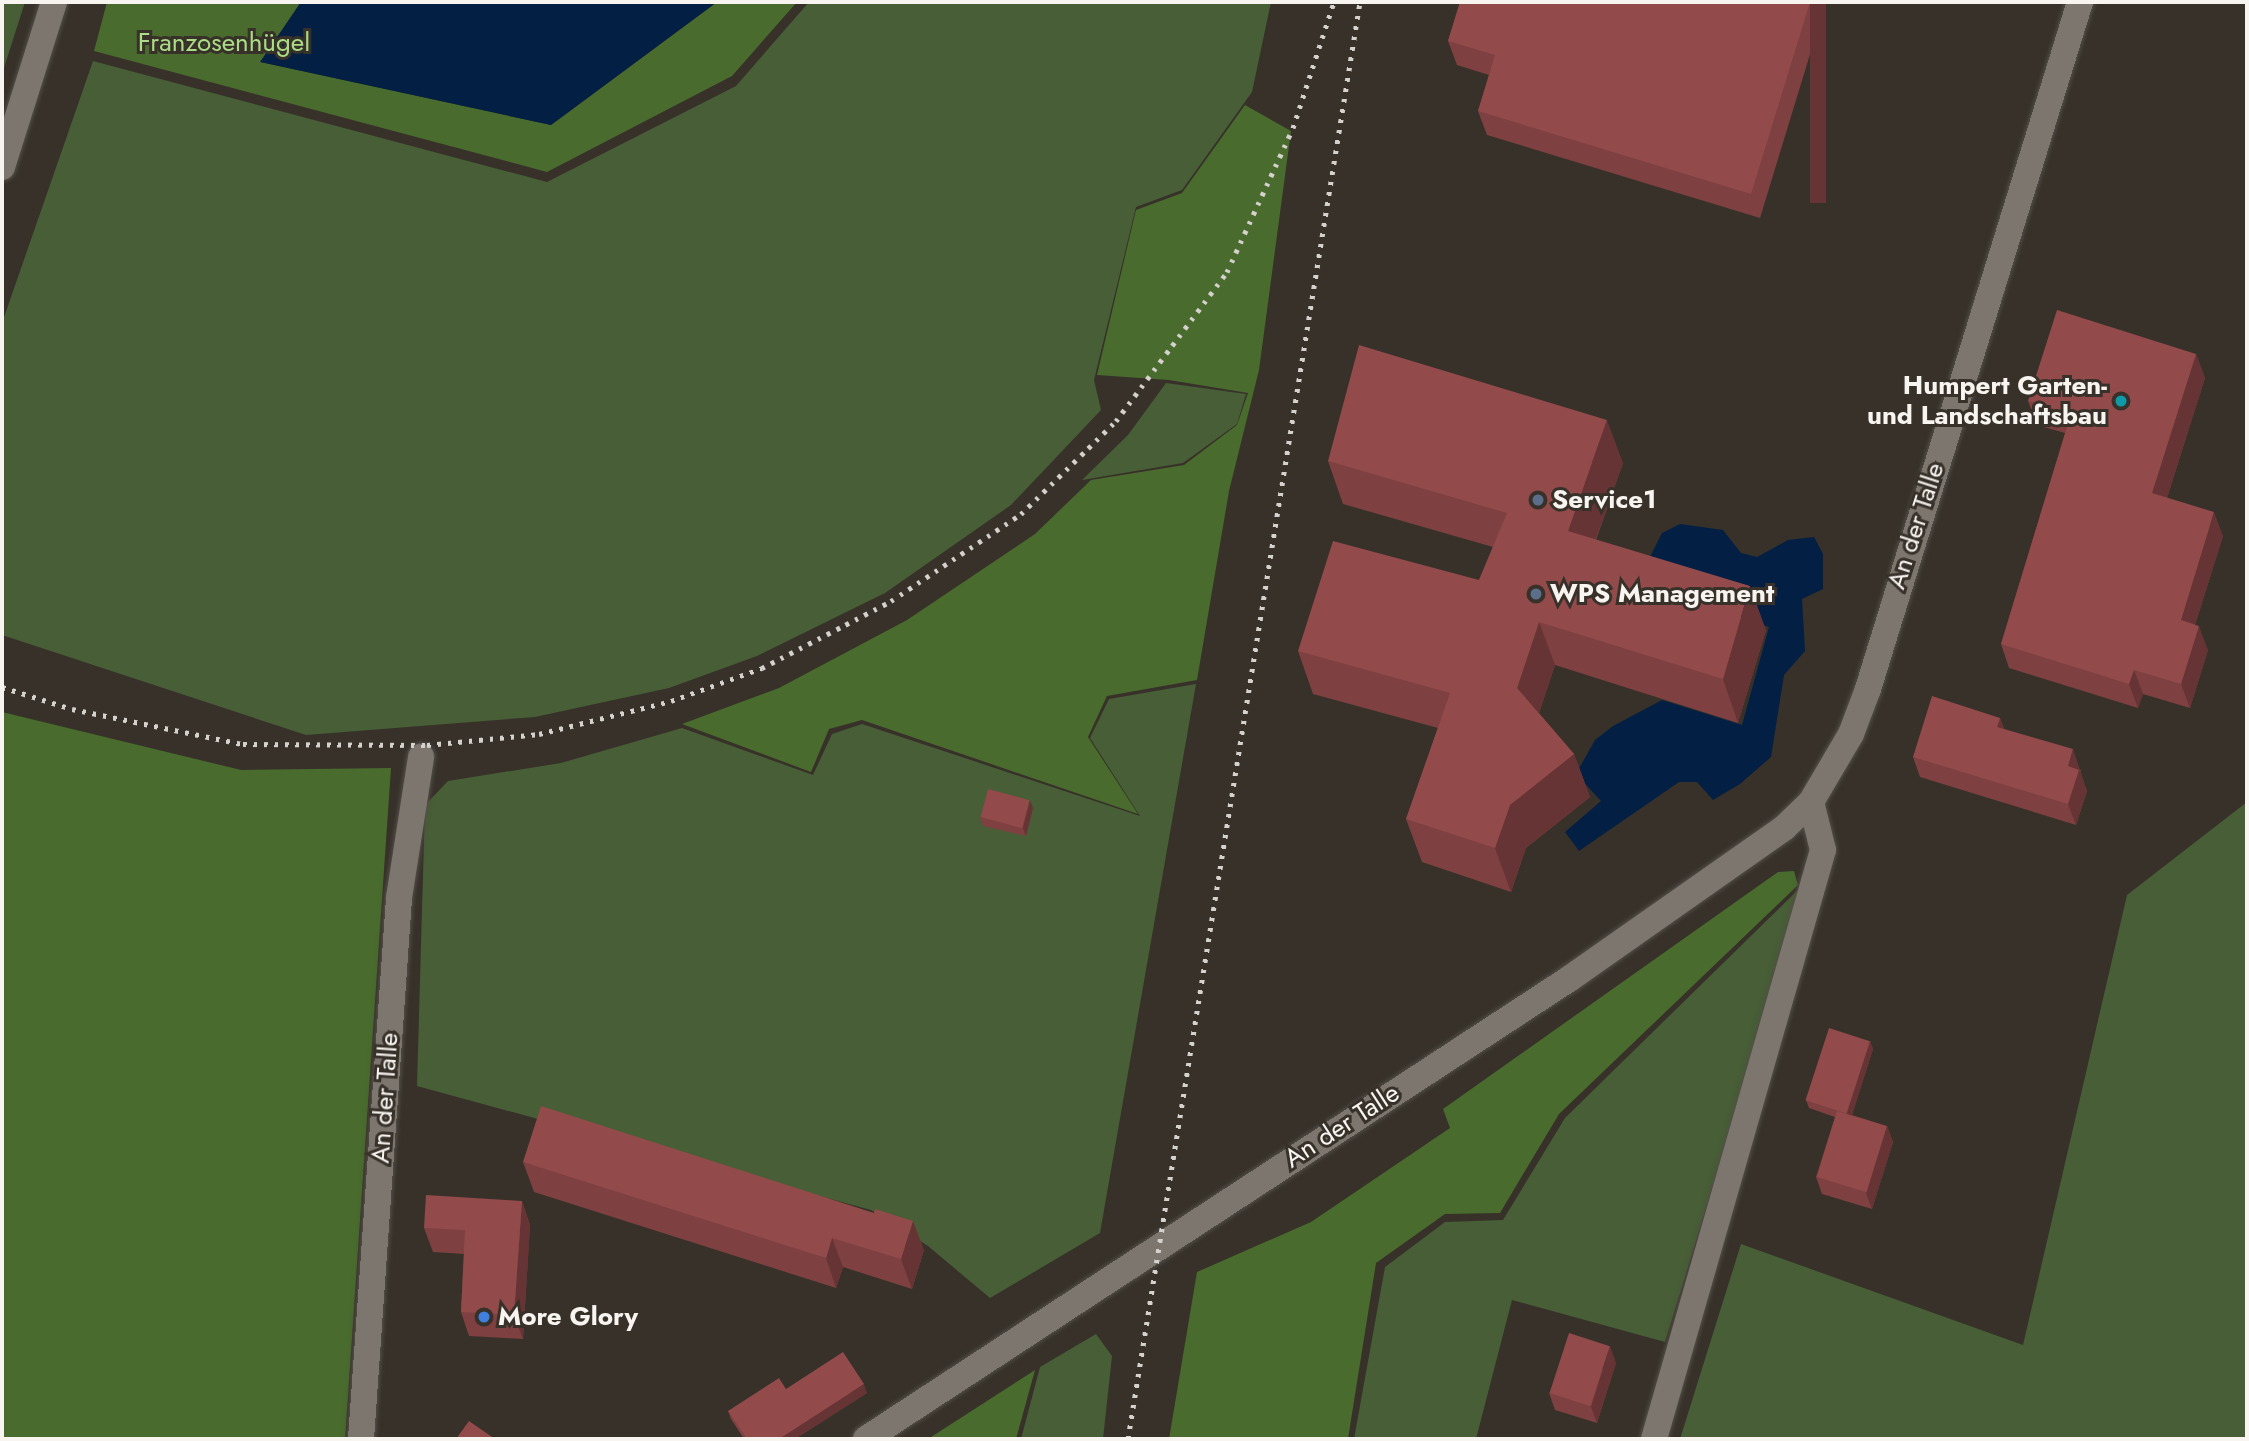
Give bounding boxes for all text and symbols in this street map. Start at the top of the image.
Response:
park label: Franzosenhügel [138,27,310,59]
place label: Humpert Garten- und Landschaftsbau [1867,370,2107,432]
marker: Humpert Garten- und Landschaftsbau [2113,393,2129,409]
street label: An der Talle [1881,459,1951,593]
place label: Service1 [1552,484,1656,516]
marker: Service1 [1530,492,1546,508]
place label: WPS Management [1550,578,1774,610]
marker: WPS Management [1528,586,1544,602]
street label: An der Talle [365,1032,405,1164]
street label: An der Talle [1279,1077,1405,1175]
place label: More Glory [498,1301,638,1333]
marker: More Glory [476,1309,492,1325]

